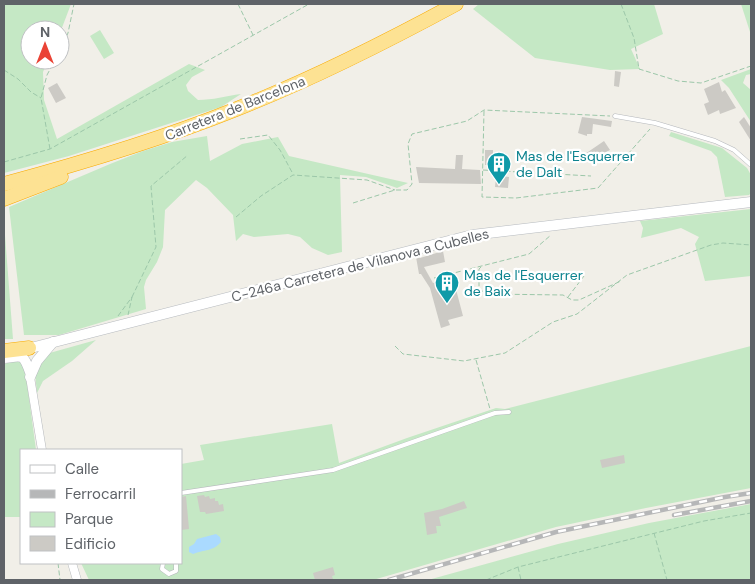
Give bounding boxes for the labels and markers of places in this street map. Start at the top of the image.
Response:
place label: Mas de l'Esquerrer de Dalt [516,147,635,181]
building icon: Mas de l'Esquerrer de Dalt [486,151,512,185]
place label: Mas de l'Esquerrer de Baix [464,266,583,300]
building icon: Mas de l'Esquerrer de Baix [434,270,460,304]

